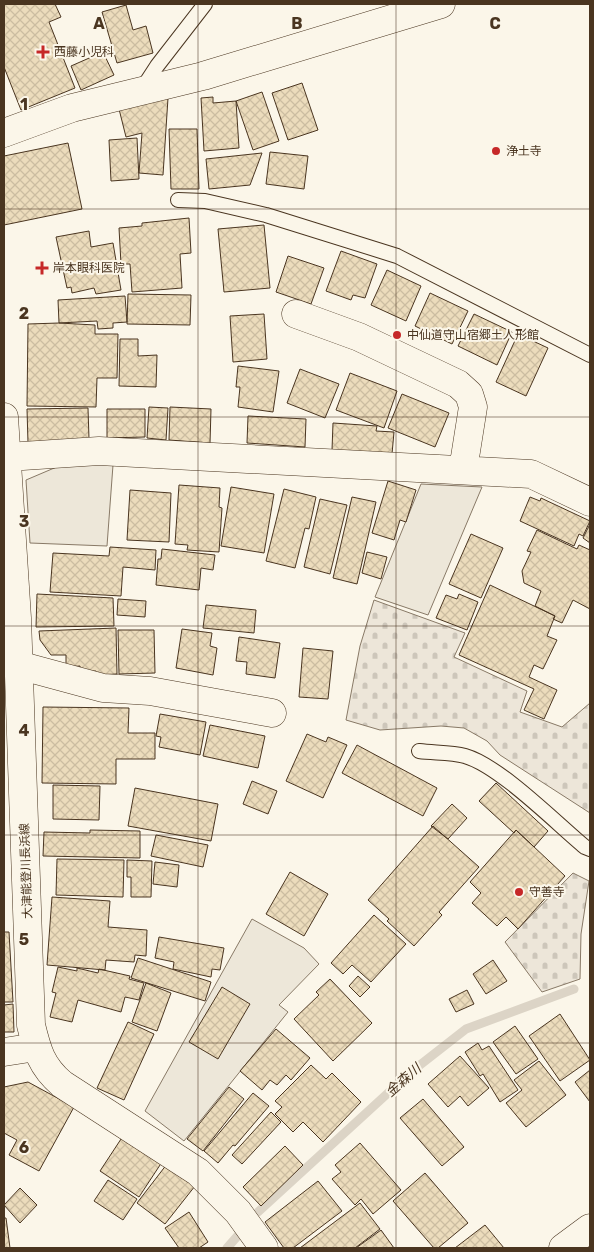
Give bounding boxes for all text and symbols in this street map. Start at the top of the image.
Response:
text: A [93,14,105,33]
text: B [291,14,303,33]
text: C [489,14,501,33]
marker: 西藤小児科 [36,45,50,59]
place label: 西藤小児科 [54,45,114,59]
text: 1 [20,95,28,114]
place label: 浄土寺 [506,144,542,158]
marker: 浄土寺 [490,145,502,157]
marker: 岸本眼科医院 [35,261,49,275]
place label: 岸本眼科医院 [53,261,125,275]
text: 2 [19,304,29,323]
place label: 中仙道守山宿郷土人形館 [407,328,539,342]
marker: 中仙道守山宿郷土人形館 [391,329,403,341]
text: 3 [19,512,29,531]
text: 4 [19,721,30,740]
street label: 大津能登川長浜線 [17,823,35,919]
place label: 守善寺 [529,885,565,899]
marker: 守善寺 [513,886,525,898]
text: 5 [19,930,29,949]
water label: 金森川 [382,1059,426,1101]
text: 6 [19,1138,29,1157]

